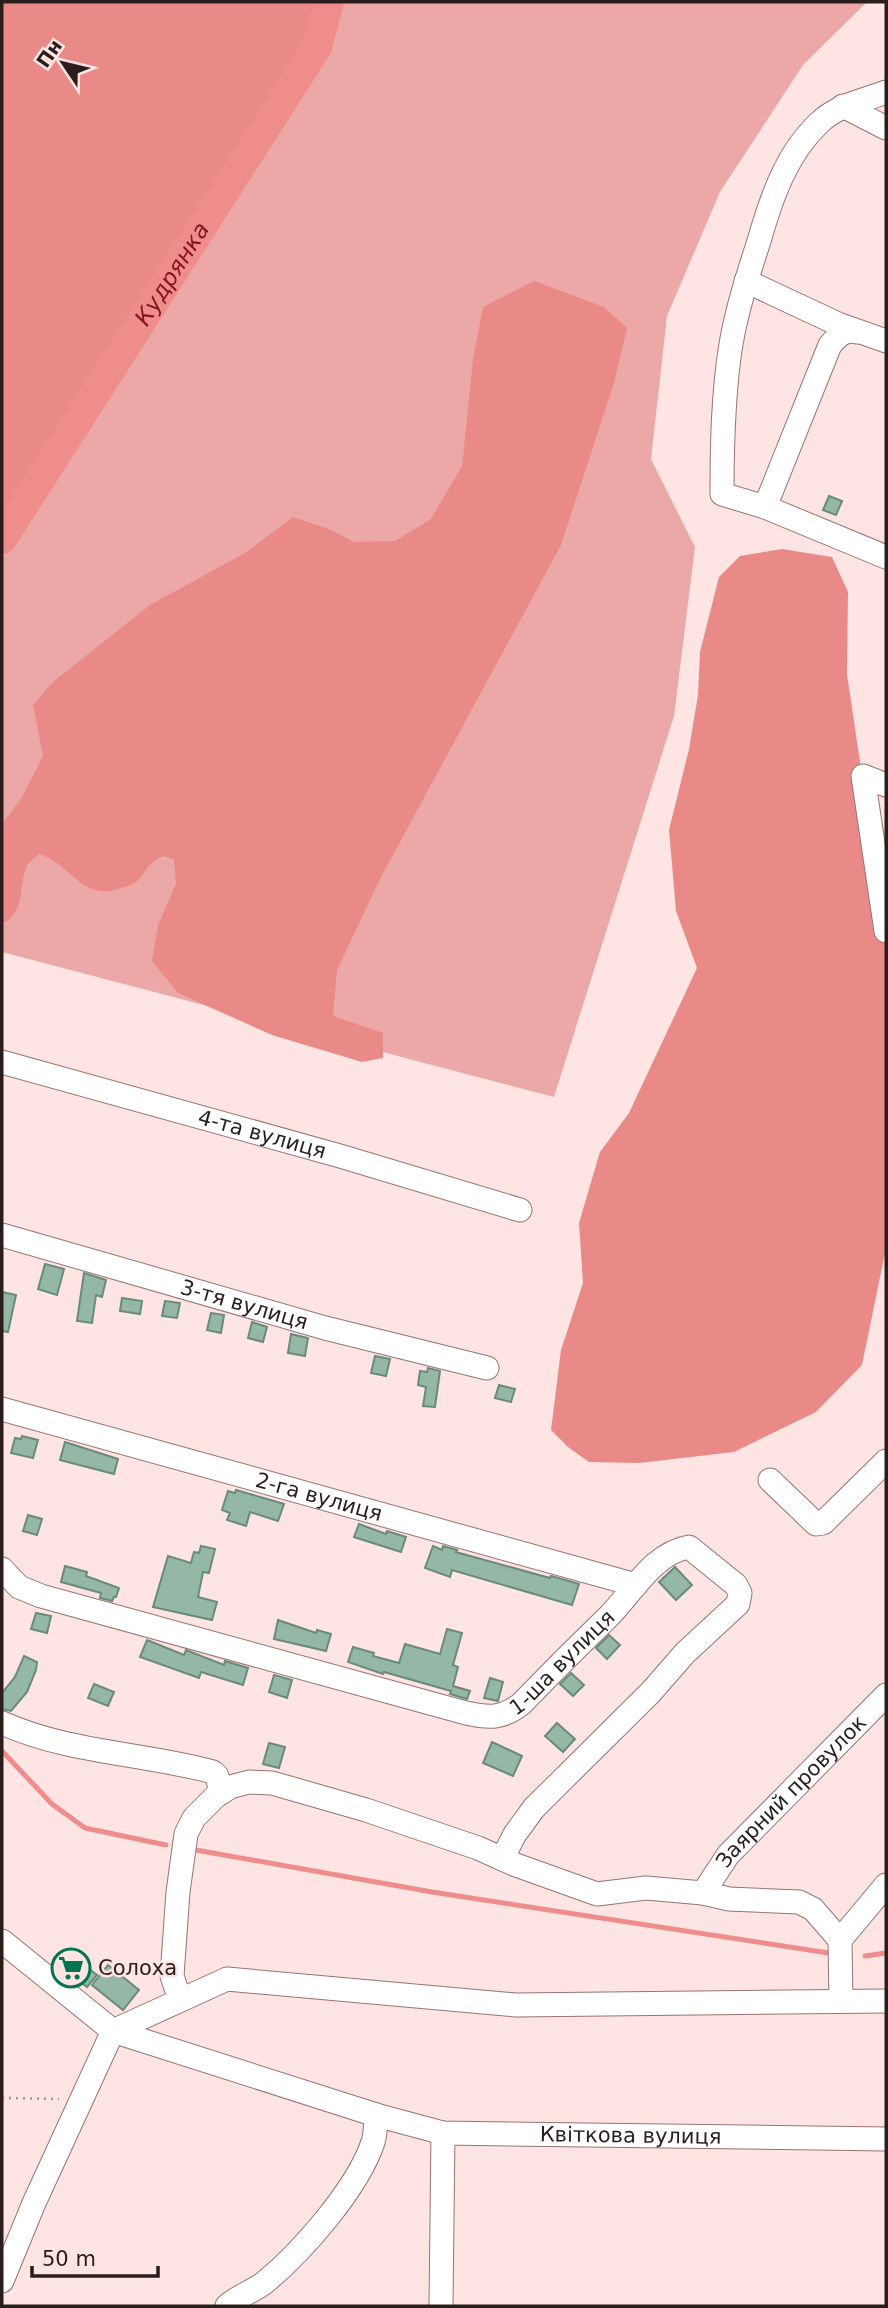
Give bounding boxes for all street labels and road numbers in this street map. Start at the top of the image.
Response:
street label: 4-та вулиця [196,1105,329,1164]
street label: 3-тя вулиця [178,1275,311,1334]
street label: 2-га вулиця [253,1468,385,1526]
street label: 1-ша вулиця [505,1605,620,1720]
street label: Заярний провулок [711,1710,871,1872]
street label: Квіткова вулиця [540,2122,722,2149]

